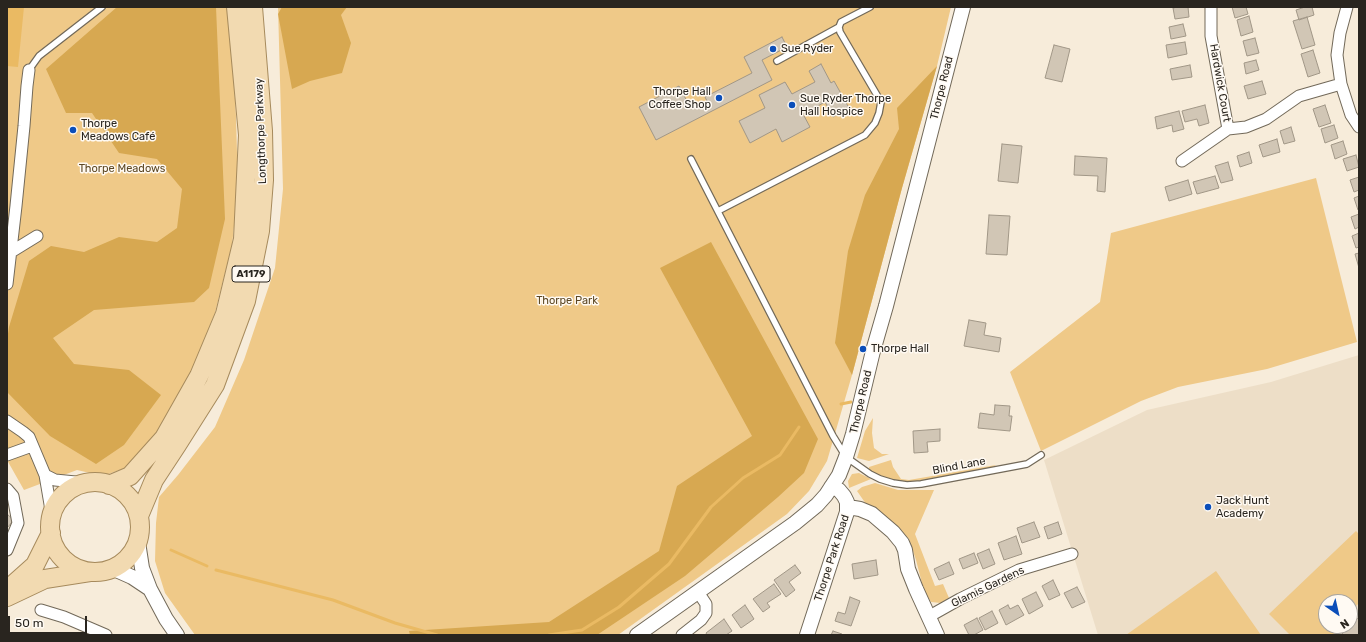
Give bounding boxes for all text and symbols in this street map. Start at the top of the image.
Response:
place label: Sue Ryder [781,42,833,56]
street label: Hardwick Court [1207,43,1233,123]
marker: Sue Ryder [768,44,778,54]
street label: Thorpe Road [928,55,956,121]
street label: Longthorpe Parkway [253,78,269,184]
place label: Thorpe Hall Coffee Shop [649,85,711,111]
place label: Sue Ryder Thorpe Hall Hospice [800,92,891,118]
marker: Thorpe Hall Coffee Shop [714,93,724,103]
marker: Sue Ryder Thorpe Hall Hospice [787,100,797,110]
place label: Thorpe Meadows Café [81,117,155,143]
marker: Thorpe Meadows Café [68,125,78,135]
park label: Thorpe Meadows [79,162,165,176]
road number: A1179 [232,266,270,282]
park label: Thorpe Park [536,294,598,308]
place label: Thorpe Hall [871,342,929,356]
marker: Thorpe Hall [858,344,868,354]
street label: Thorpe Road [847,369,875,435]
street label: Blind Lane [931,454,987,478]
place label: Jack Hunt Academy [1216,494,1269,520]
marker: Jack Hunt Academy [1203,502,1213,512]
street label: Thorpe Park Road [812,513,852,603]
street label: Glamis Gardens [949,564,1027,610]
north arrow [1318,594,1358,634]
scale bar [10,608,89,634]
text: 50 m [15,616,43,630]
text: N [1338,616,1351,631]

